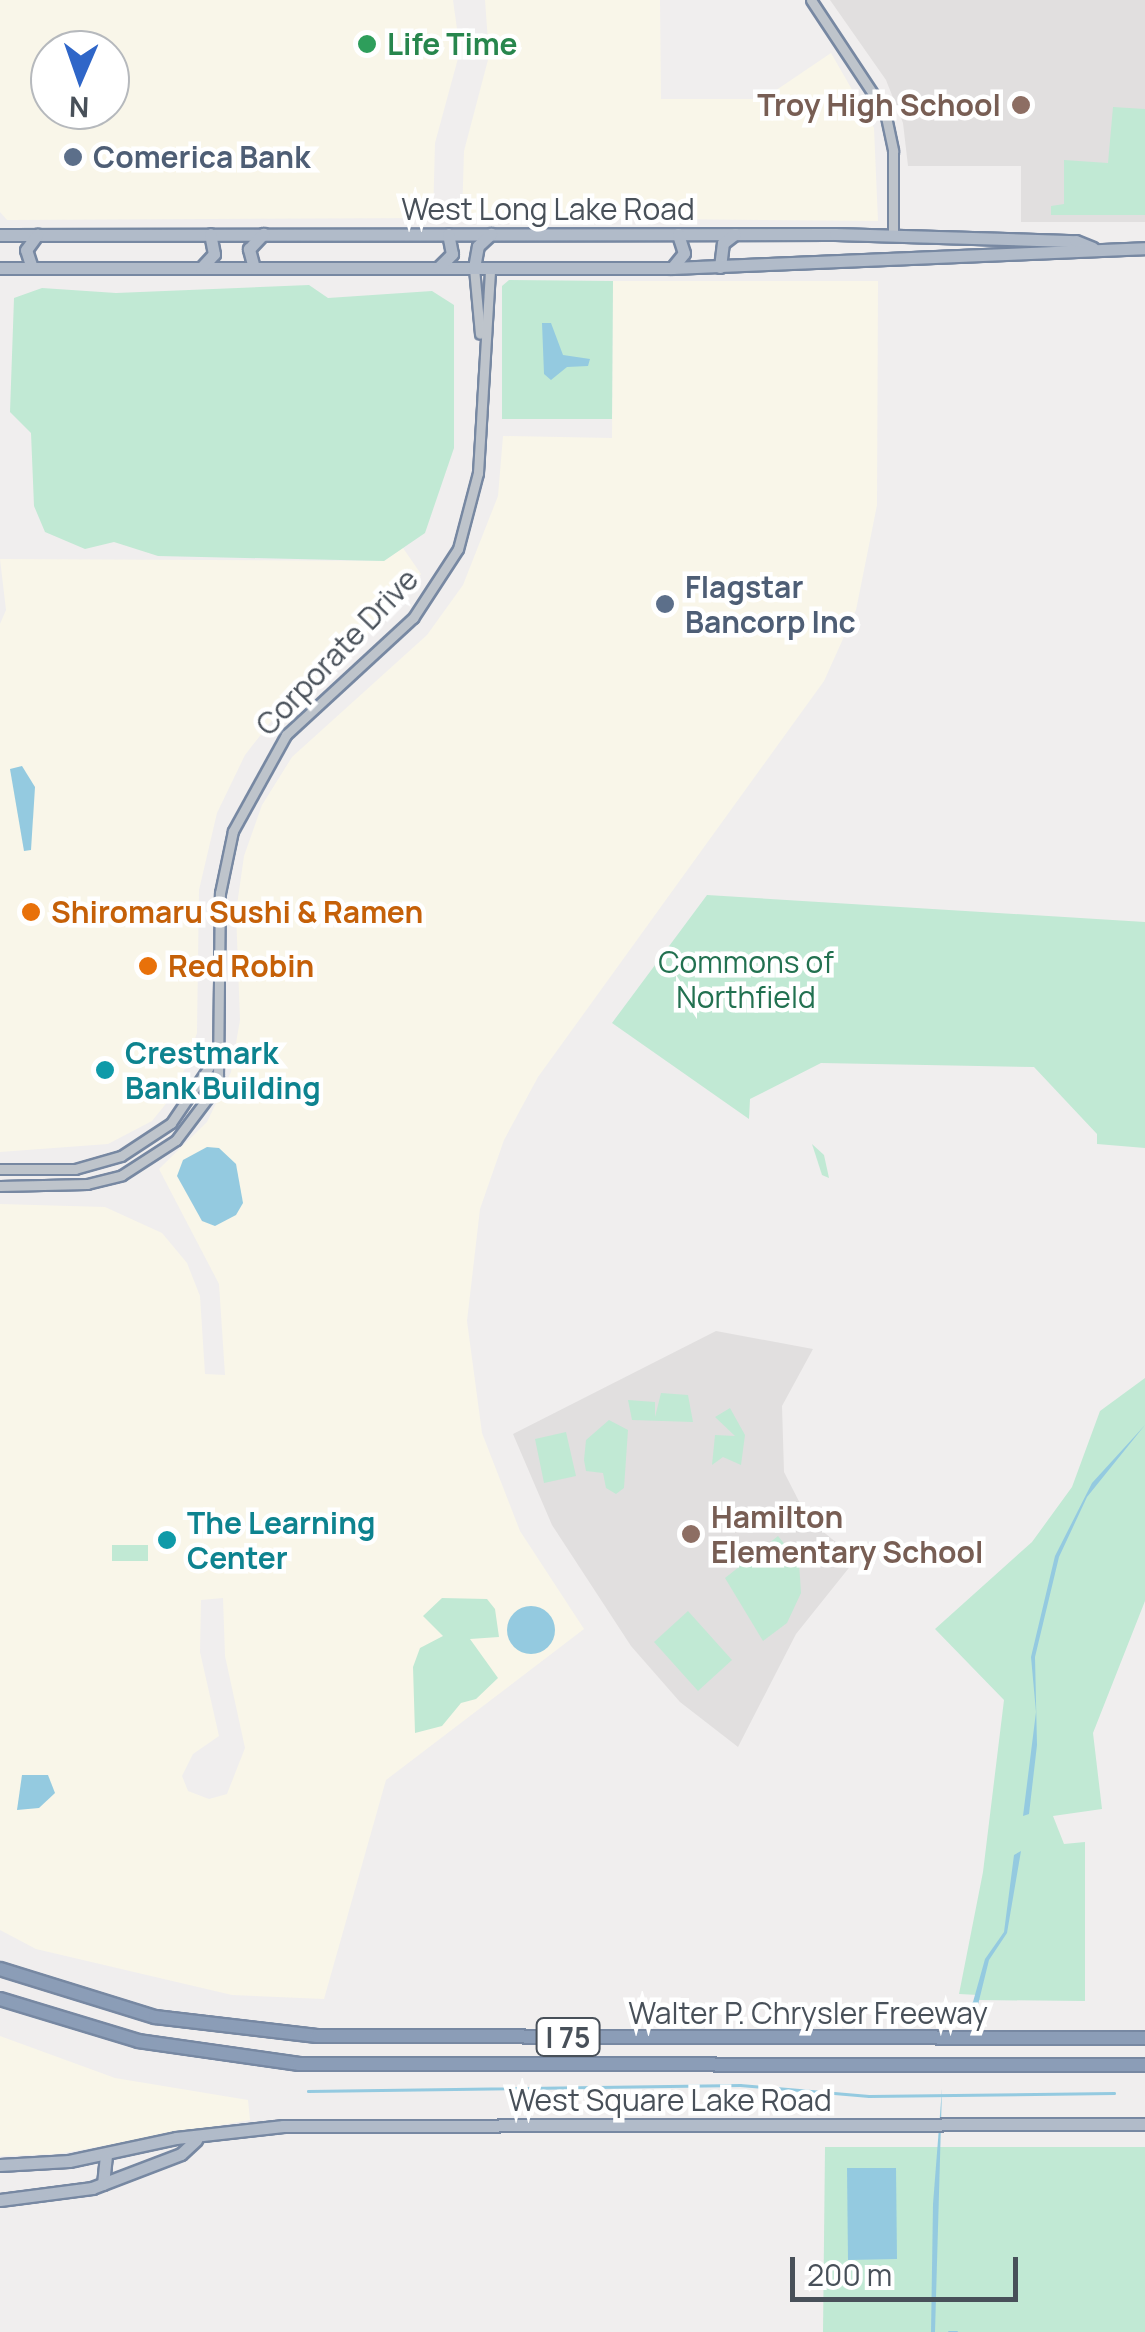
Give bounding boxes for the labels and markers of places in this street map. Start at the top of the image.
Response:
place label: Life Time [387,26,518,62]
marker: Life Time [356,33,378,55]
place label: Troy High School [757,87,1001,123]
marker: Troy High School [1010,94,1032,116]
place label: Comerica Bank [93,139,310,175]
marker: Comerica Bank [62,146,84,168]
place label: Flagstar Bancorp Inc [685,569,856,640]
marker: Flagstar Bancorp Inc [654,593,676,615]
place label: Shiromaru Sushi & Ramen [51,894,423,930]
marker: Shiromaru Sushi & Ramen [20,901,42,923]
place label: Red Robin [168,948,314,984]
marker: Red Robin [137,955,159,977]
place label: Crestmark Bank Building [125,1035,321,1106]
marker: Crestmark Bank Building [94,1059,116,1081]
place label: Hamilton Elementary School [711,1499,983,1570]
place label: The Learning Center [187,1505,375,1576]
marker: Hamilton Elementary School [680,1523,702,1545]
marker: The Learning Center [156,1529,178,1551]

